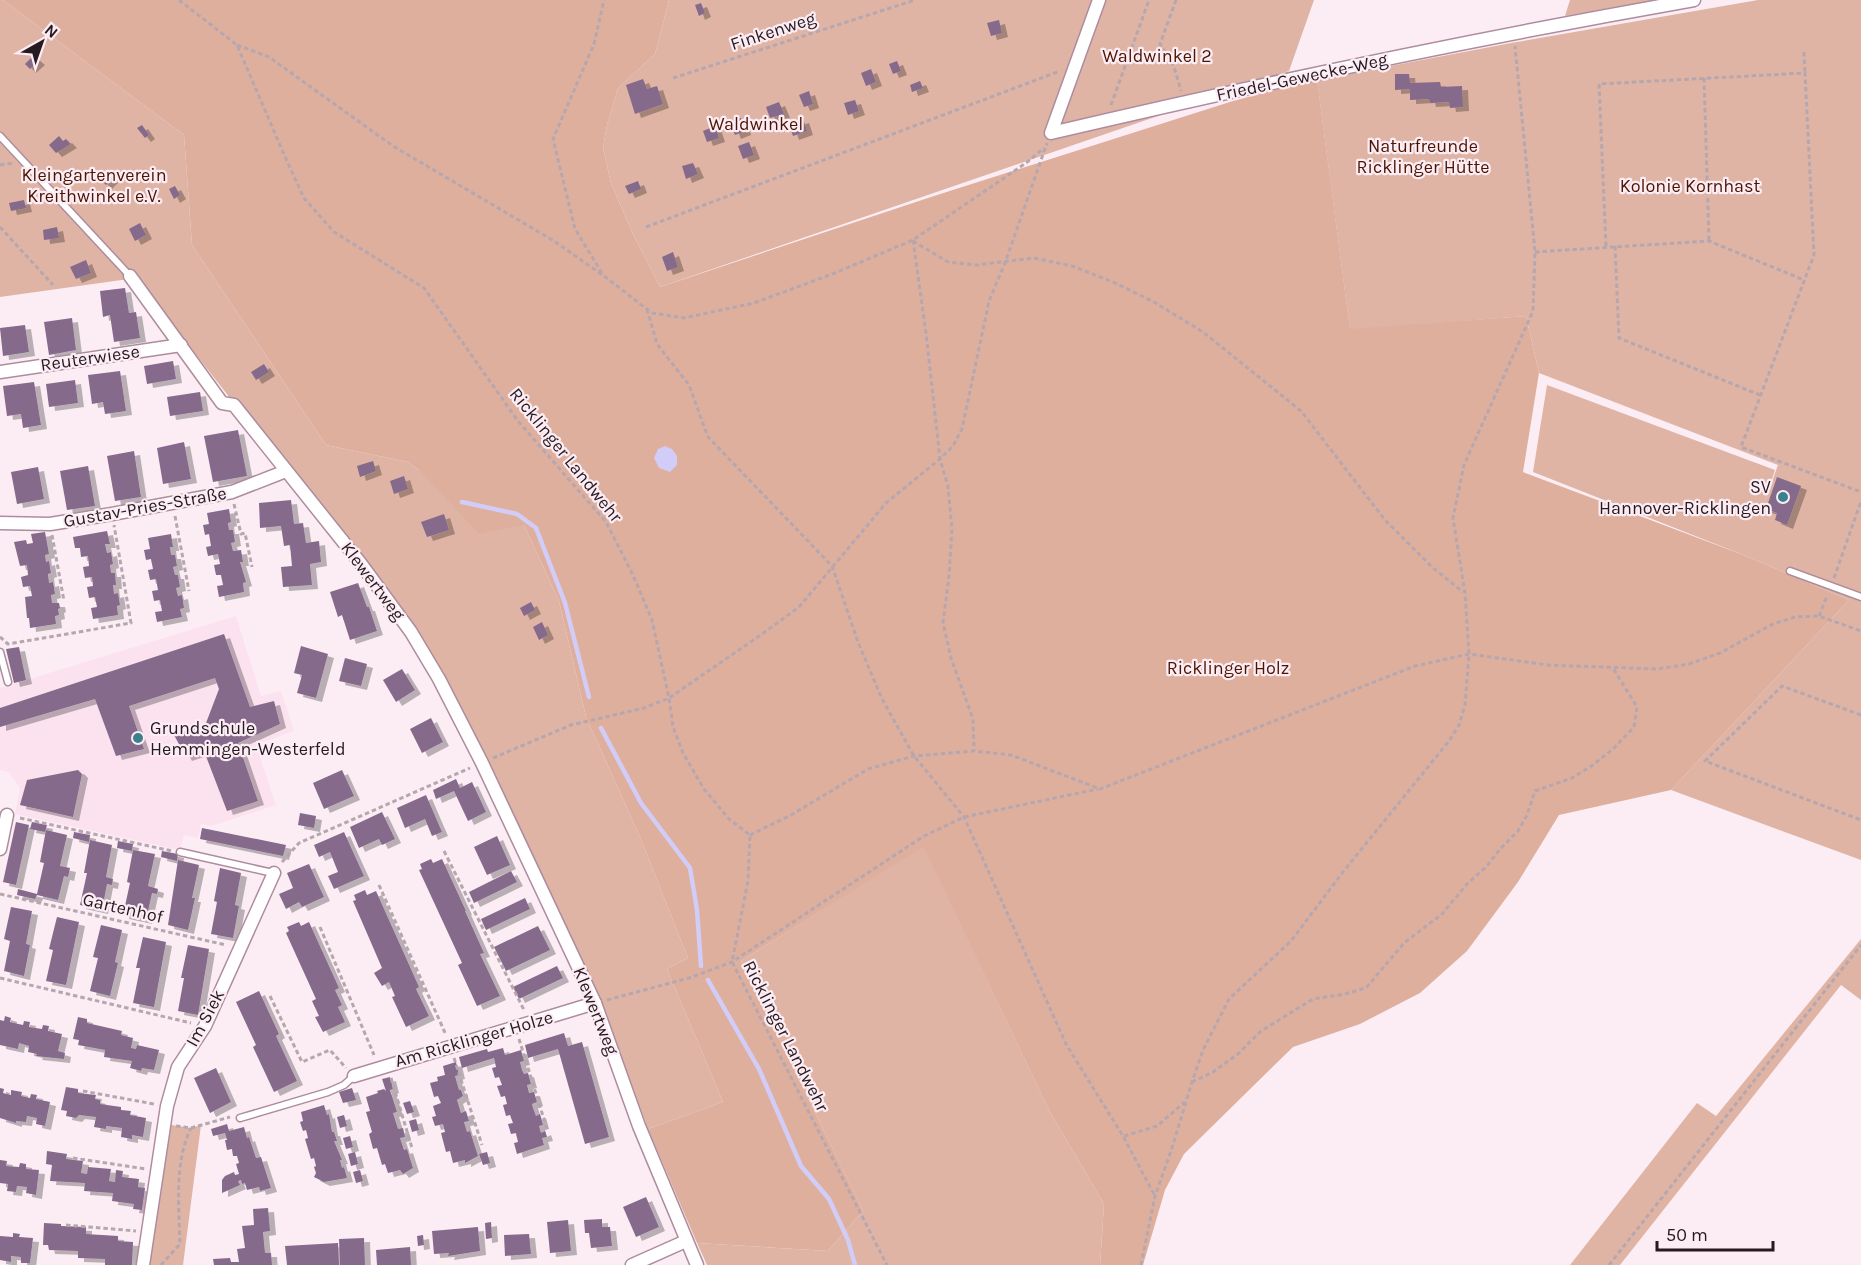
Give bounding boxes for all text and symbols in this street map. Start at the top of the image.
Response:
street label: Finkenweg [728,7,818,55]
north arrow [12,12,72,72]
text: N [41,20,62,42]
park label: Waldwinkel 2 [1102,45,1212,67]
street label: Friedel-Gewecke-Weg [1214,48,1390,106]
park label: Waldwinkel [709,113,803,135]
park label: Naturfreunde Ricklinger Hütte [1357,135,1490,178]
park label: Kleingartenverein Kreithwinkel e.V. [21,164,167,207]
park label: Kolonie Kornhast [1620,175,1760,197]
street label: Reuterwiese [39,340,141,376]
street label: Ricklinger Landwehr [505,383,627,527]
place label: SV Hannover-Ricklingen [1599,476,1771,519]
street label: Gustav-Pries-Straße [62,482,228,532]
marker: SV Hannover-Ricklingen [1776,490,1790,504]
street label: Klewertweg [336,537,410,625]
park label: Ricklinger Holz [1167,657,1289,679]
place label: Grundschule Hemmingen-Westerfeld [150,717,346,760]
marker: Grundschule Hemmingen-Westerfeld [131,731,145,745]
street label: Gartenhof [81,888,166,928]
street label: Ricklinger Landwehr [738,957,834,1116]
street label: Klewertweg [568,964,624,1058]
street label: Im Siek [181,986,229,1050]
street label: Am Ricklinger Holze [392,1006,556,1072]
scale bar [1657,1214,1772,1252]
text: 50 m [1666,1224,1708,1246]

